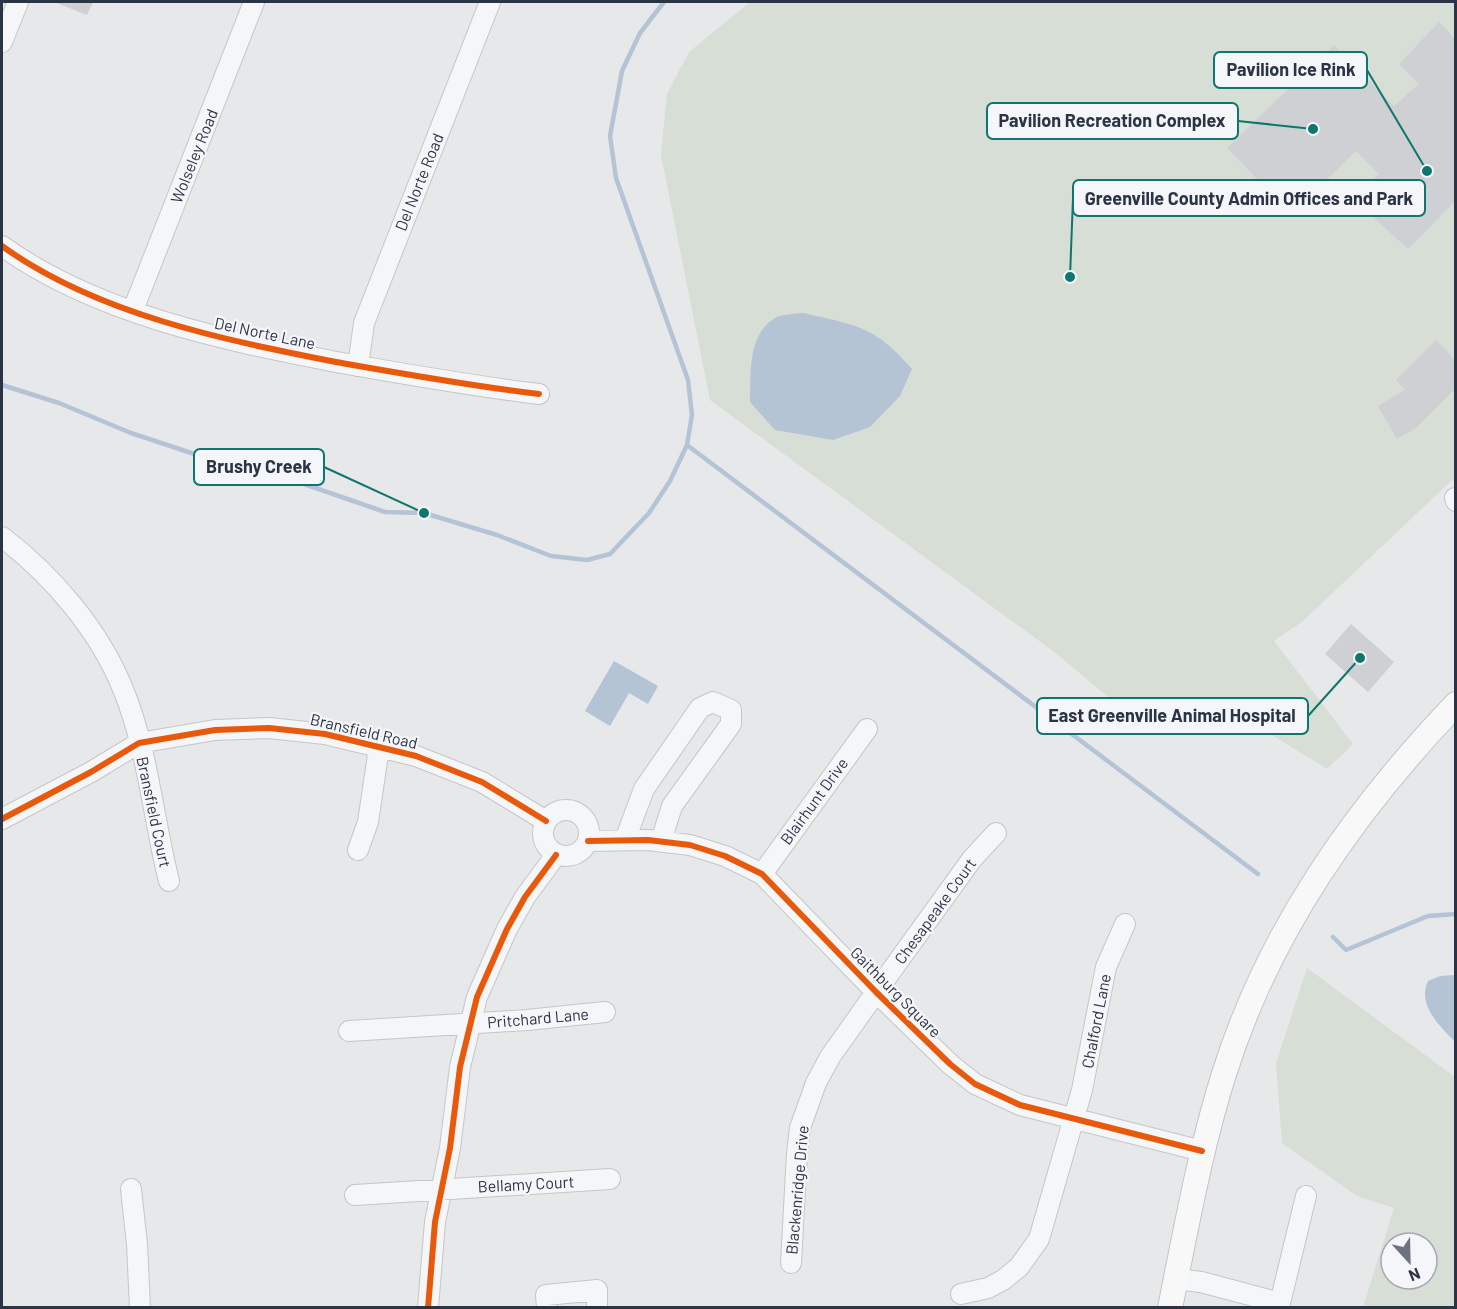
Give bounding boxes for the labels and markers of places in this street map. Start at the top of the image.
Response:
callout: Pavilion Ice Rink [1214,52,1367,88]
callout: Pavilion Recreation Complex [987,103,1238,139]
callout: Greenville County Admin Offices and Park [1073,180,1425,216]
callout: Brushy Creek [194,449,324,485]
callout: East Greenville Animal Hospital [1037,698,1308,734]

